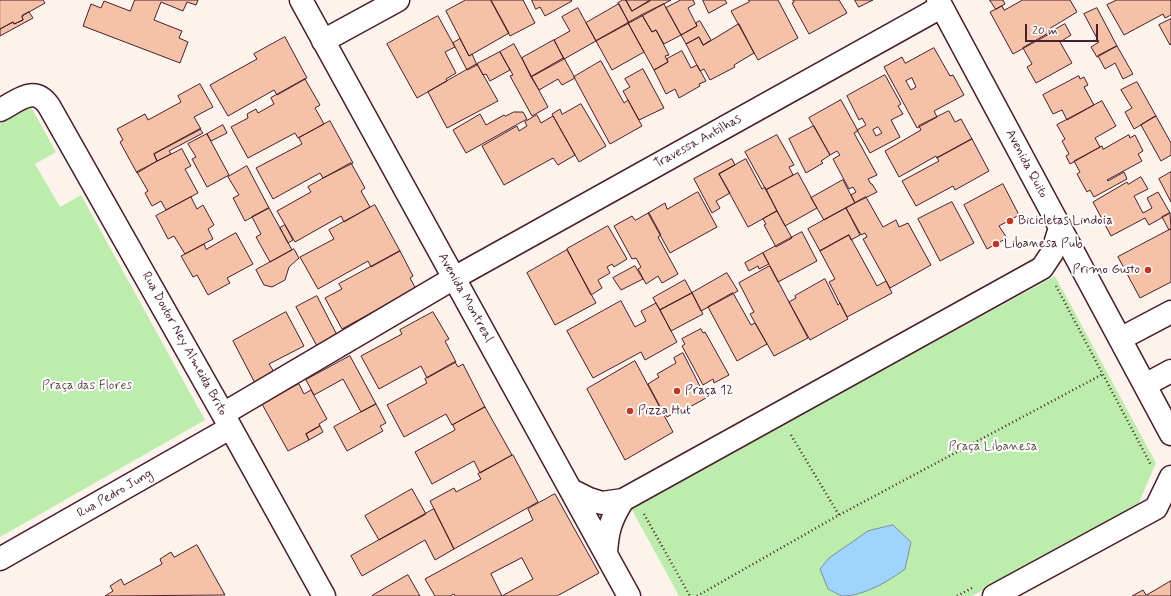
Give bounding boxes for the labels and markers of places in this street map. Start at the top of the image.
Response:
place label: Bicicletas Lindoia [1018,213,1113,229]
marker: Bicicletas Lindoia [1005,216,1015,226]
place label: Libanesa Pub [1004,236,1083,252]
marker: Libanesa Pub [991,239,1001,249]
place label: Primo Gusto [1072,262,1140,278]
marker: Primo Gusto [1143,265,1153,275]
place label: Praça 12 [685,383,733,399]
marker: Praça 12 [672,386,682,396]
place label: Pizza Hut [638,403,691,419]
marker: Pizza Hut [625,406,635,416]

